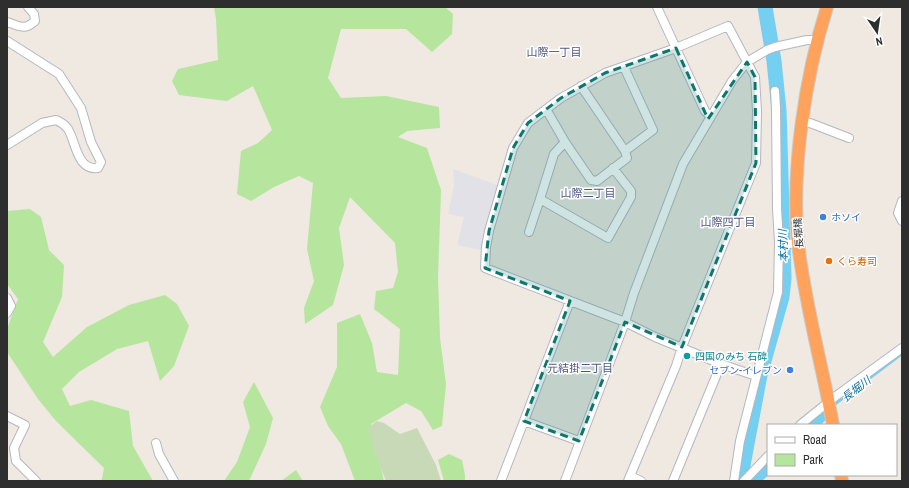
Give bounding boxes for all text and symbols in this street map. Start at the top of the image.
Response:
north arrow [857,12,897,52]
text: N [875,34,884,49]
district label: 山際一丁目 [527,45,582,59]
district label: 山際二丁目 [561,186,616,200]
place label: ホソイ [831,211,861,224]
marker: ホソイ [818,212,828,222]
district label: 山際四丁目 [701,215,756,229]
street label: 長堀橋 [791,218,806,248]
water label: 本村川 [775,228,791,263]
place label: くら寿司 [837,255,877,268]
marker: くら寿司 [824,256,834,266]
place label: 四国のみち 石碑 [695,350,767,363]
marker: 四国のみち 石碑 [682,351,692,361]
district label: 元結掛二丁目 [547,361,613,375]
place label: セブン-イレブン [709,364,782,377]
marker: セブン-イレブン [785,365,795,375]
water label: 長堀川 [839,373,874,405]
legend [767,424,897,476]
text: Road [803,432,827,448]
text: Park [803,452,823,468]

